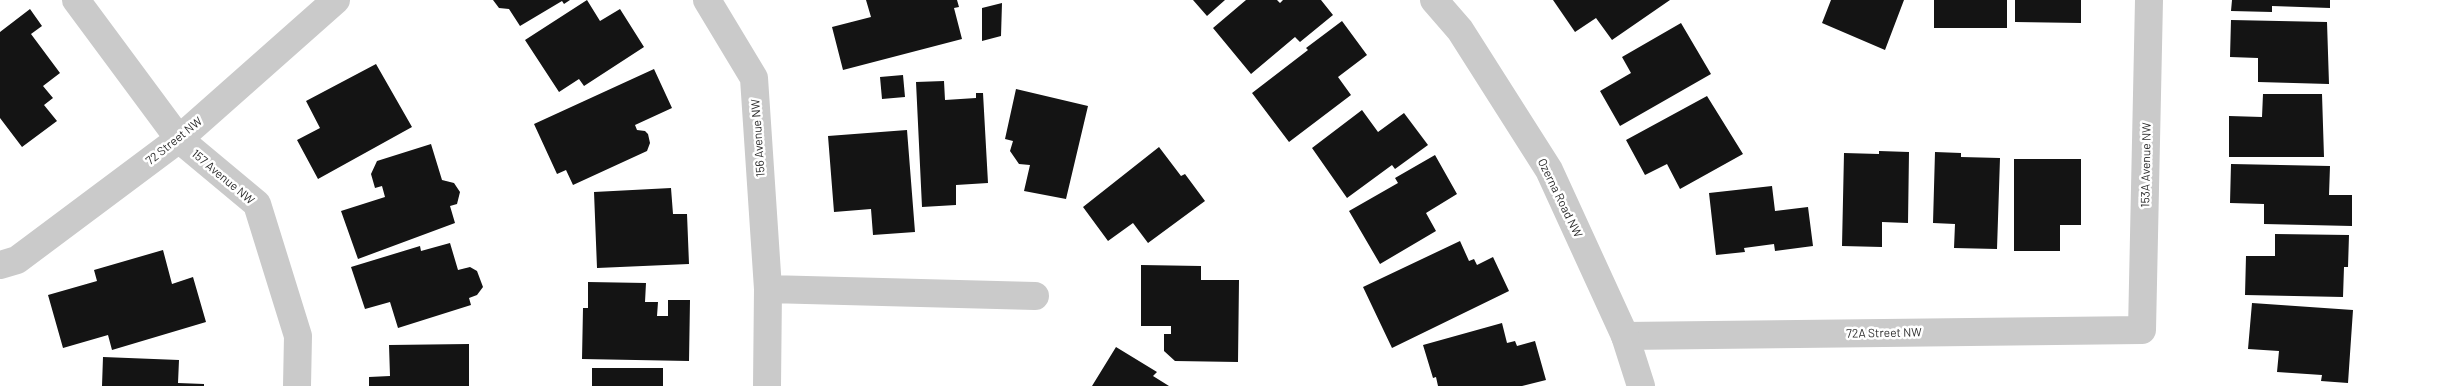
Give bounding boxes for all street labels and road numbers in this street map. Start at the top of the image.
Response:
street label: 156 Avenue NW [748,99,768,177]
street label: 72 Street NW [143,114,205,168]
street label: 153A Avenue NW [2138,122,2154,208]
street label: 157 Avenue NW [189,147,257,207]
street label: Ozerna Road NW [1535,156,1585,240]
street label: 72A Street NW [1846,325,1922,341]

